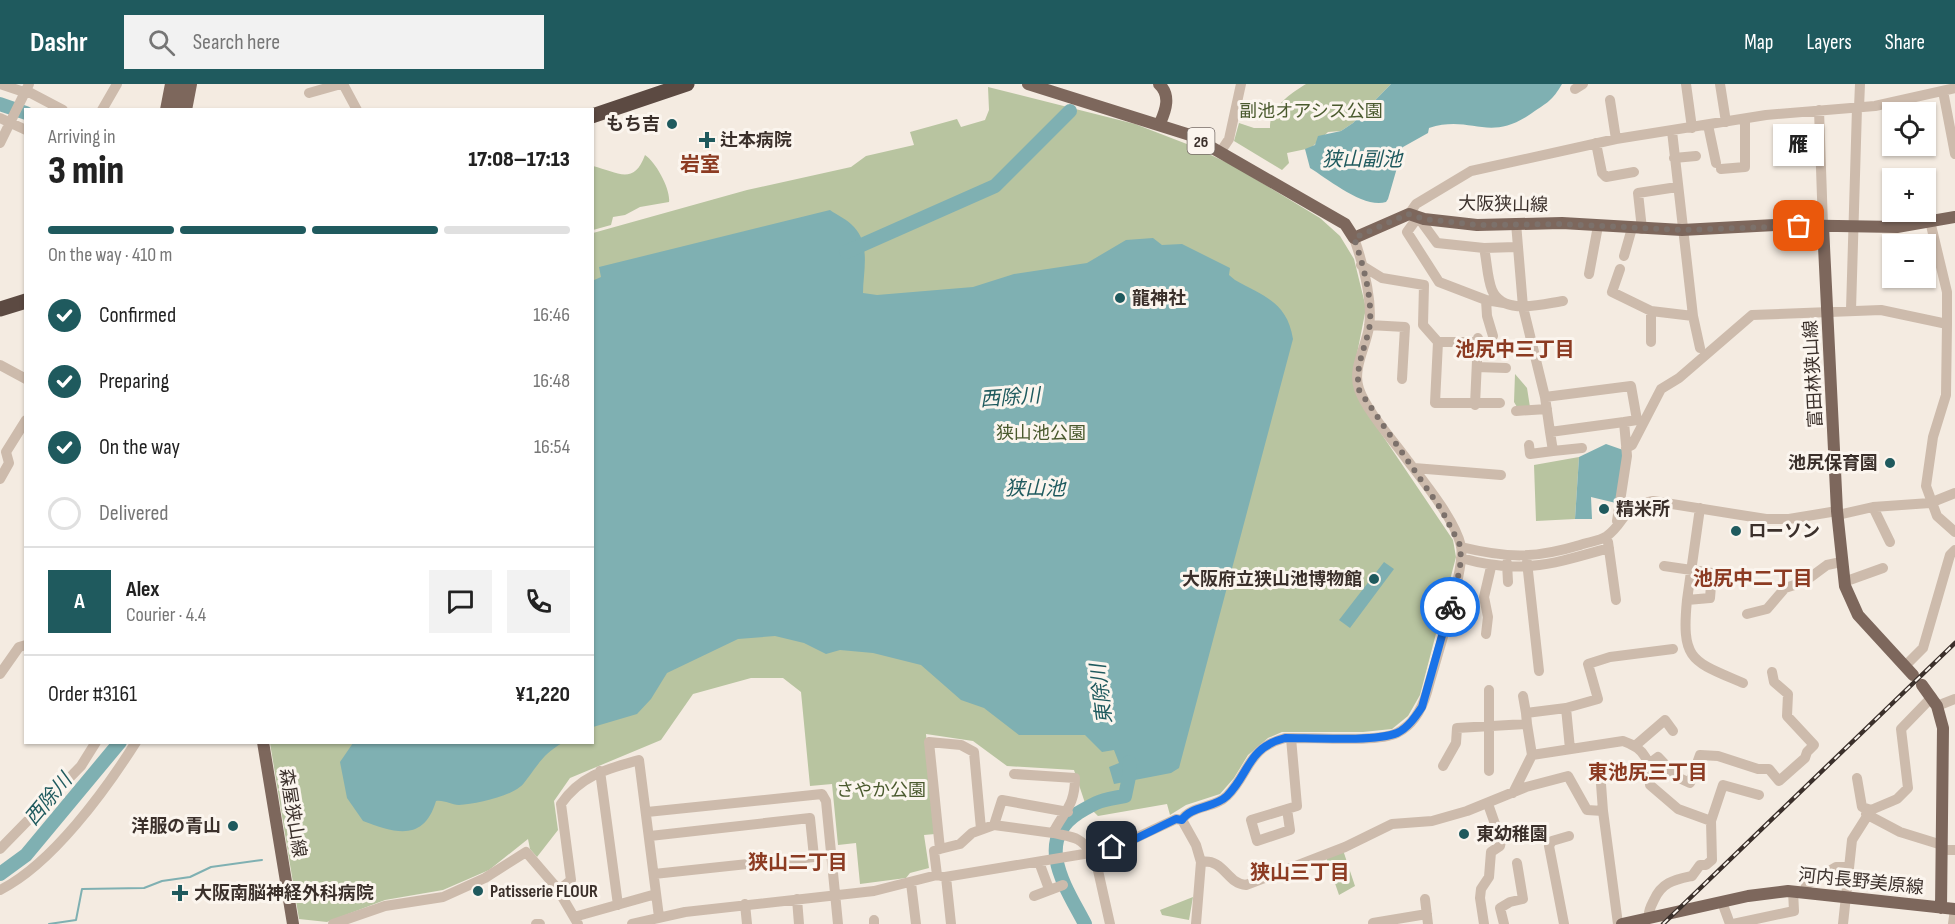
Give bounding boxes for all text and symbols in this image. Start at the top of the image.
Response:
search box [124,15,544,69]
text: Dashr [30,26,88,59]
icon: search [145,26,178,59]
text: Search here [193,29,280,56]
text: Map [1744,30,1773,55]
text: Layers [1806,30,1852,55]
text: Share [1885,30,1925,55]
park label: 副池オアシス公園 [1239,101,1383,122]
map controls [1882,102,1936,288]
button: locate [1882,102,1936,156]
place label: もち吉 [606,114,660,135]
marker: もち吉 [665,117,679,131]
callout: 雁 [1774,124,1824,166]
text: Arriving in [48,125,116,149]
road number: 26 [1188,128,1214,154]
place label: 辻本病院 [720,130,792,151]
marker: 辻本病院 [698,131,716,149]
text: 雁 [1789,133,1809,157]
text: 17:08–17:13 [468,146,570,173]
text: 3 min [48,148,124,195]
water label: 狭山副池 [1322,148,1404,172]
district label: 岩室 [680,153,720,177]
button: + [1882,168,1936,222]
street label: 大阪狭山線 [1458,193,1548,216]
pin [1773,200,1824,251]
icon: bag [1782,209,1815,242]
button: − [1882,234,1936,288]
text: On the way · 410 m [48,243,172,267]
place label: 龍神社 [1132,288,1186,309]
marker: 龍神社 [1113,291,1127,305]
icon: check [48,299,81,332]
text: Confirmed [99,302,176,329]
text: 16:46 [533,303,570,327]
street label: 富田林狭山線 [1800,319,1827,428]
district label: 池尻中三丁目 [1455,338,1575,362]
icon: check [48,365,81,398]
text: Preparing [99,368,169,395]
text: 16:48 [533,369,570,393]
water label: 西除川 [979,384,1043,412]
park label: 狭山池公園 [996,423,1086,444]
icon: check [48,431,81,464]
text: On the way [99,434,180,461]
text: 16:54 [534,435,570,459]
place label: 池尻保育園 [1788,453,1878,474]
marker: 池尻保育園 [1883,456,1897,470]
water label: 狭山池 [1005,477,1067,501]
place label: 精米所 [1616,499,1670,520]
text: Delivered [99,500,168,527]
marker: 精米所 [1597,502,1611,516]
place label: ローソン [1748,521,1820,542]
marker: ローソン [1729,524,1743,538]
district label: 池尻中二丁目 [1693,567,1813,591]
place label: 大阪府立狭山池博物館 [1182,569,1362,590]
button: chat [429,570,492,633]
button: phone [507,570,570,633]
marker: 大阪府立狭山池博物館 [1367,572,1381,586]
text: Alex [126,576,159,603]
courier [1420,577,1480,637]
text: A [74,588,85,615]
icon: bike [1434,591,1467,624]
text: Courier · 4.4 [126,603,206,627]
water label: 東除川 [1086,661,1118,725]
text: Order #3161 [48,681,137,708]
text: ¥1,220 [515,681,570,708]
district label: 東池尻三丁目 [1588,761,1708,785]
water label: 西除川 [20,767,79,830]
street label: 森屋狭山線 [275,767,310,859]
park label: さやか公園 [836,780,926,801]
place label: 洋服の青山 [131,816,221,837]
marker: 洋服の青山 [226,819,240,833]
pin [1086,821,1137,872]
place label: 東幼稚園 [1476,824,1548,845]
marker: 東幼稚園 [1457,827,1471,841]
icon: home [1095,830,1128,863]
district label: 狭山二丁目 [748,851,848,875]
district label: 狭山三丁目 [1250,861,1350,885]
street label: 河内長野美原線 [1797,864,1925,899]
place label: Patisserie FLOUR [490,881,598,902]
place label: 大阪南脳神経外科病院 [194,883,374,904]
marker: 大阪南脳神経外科病院 [171,884,189,902]
marker: Patisserie FLOUR [471,884,485,898]

